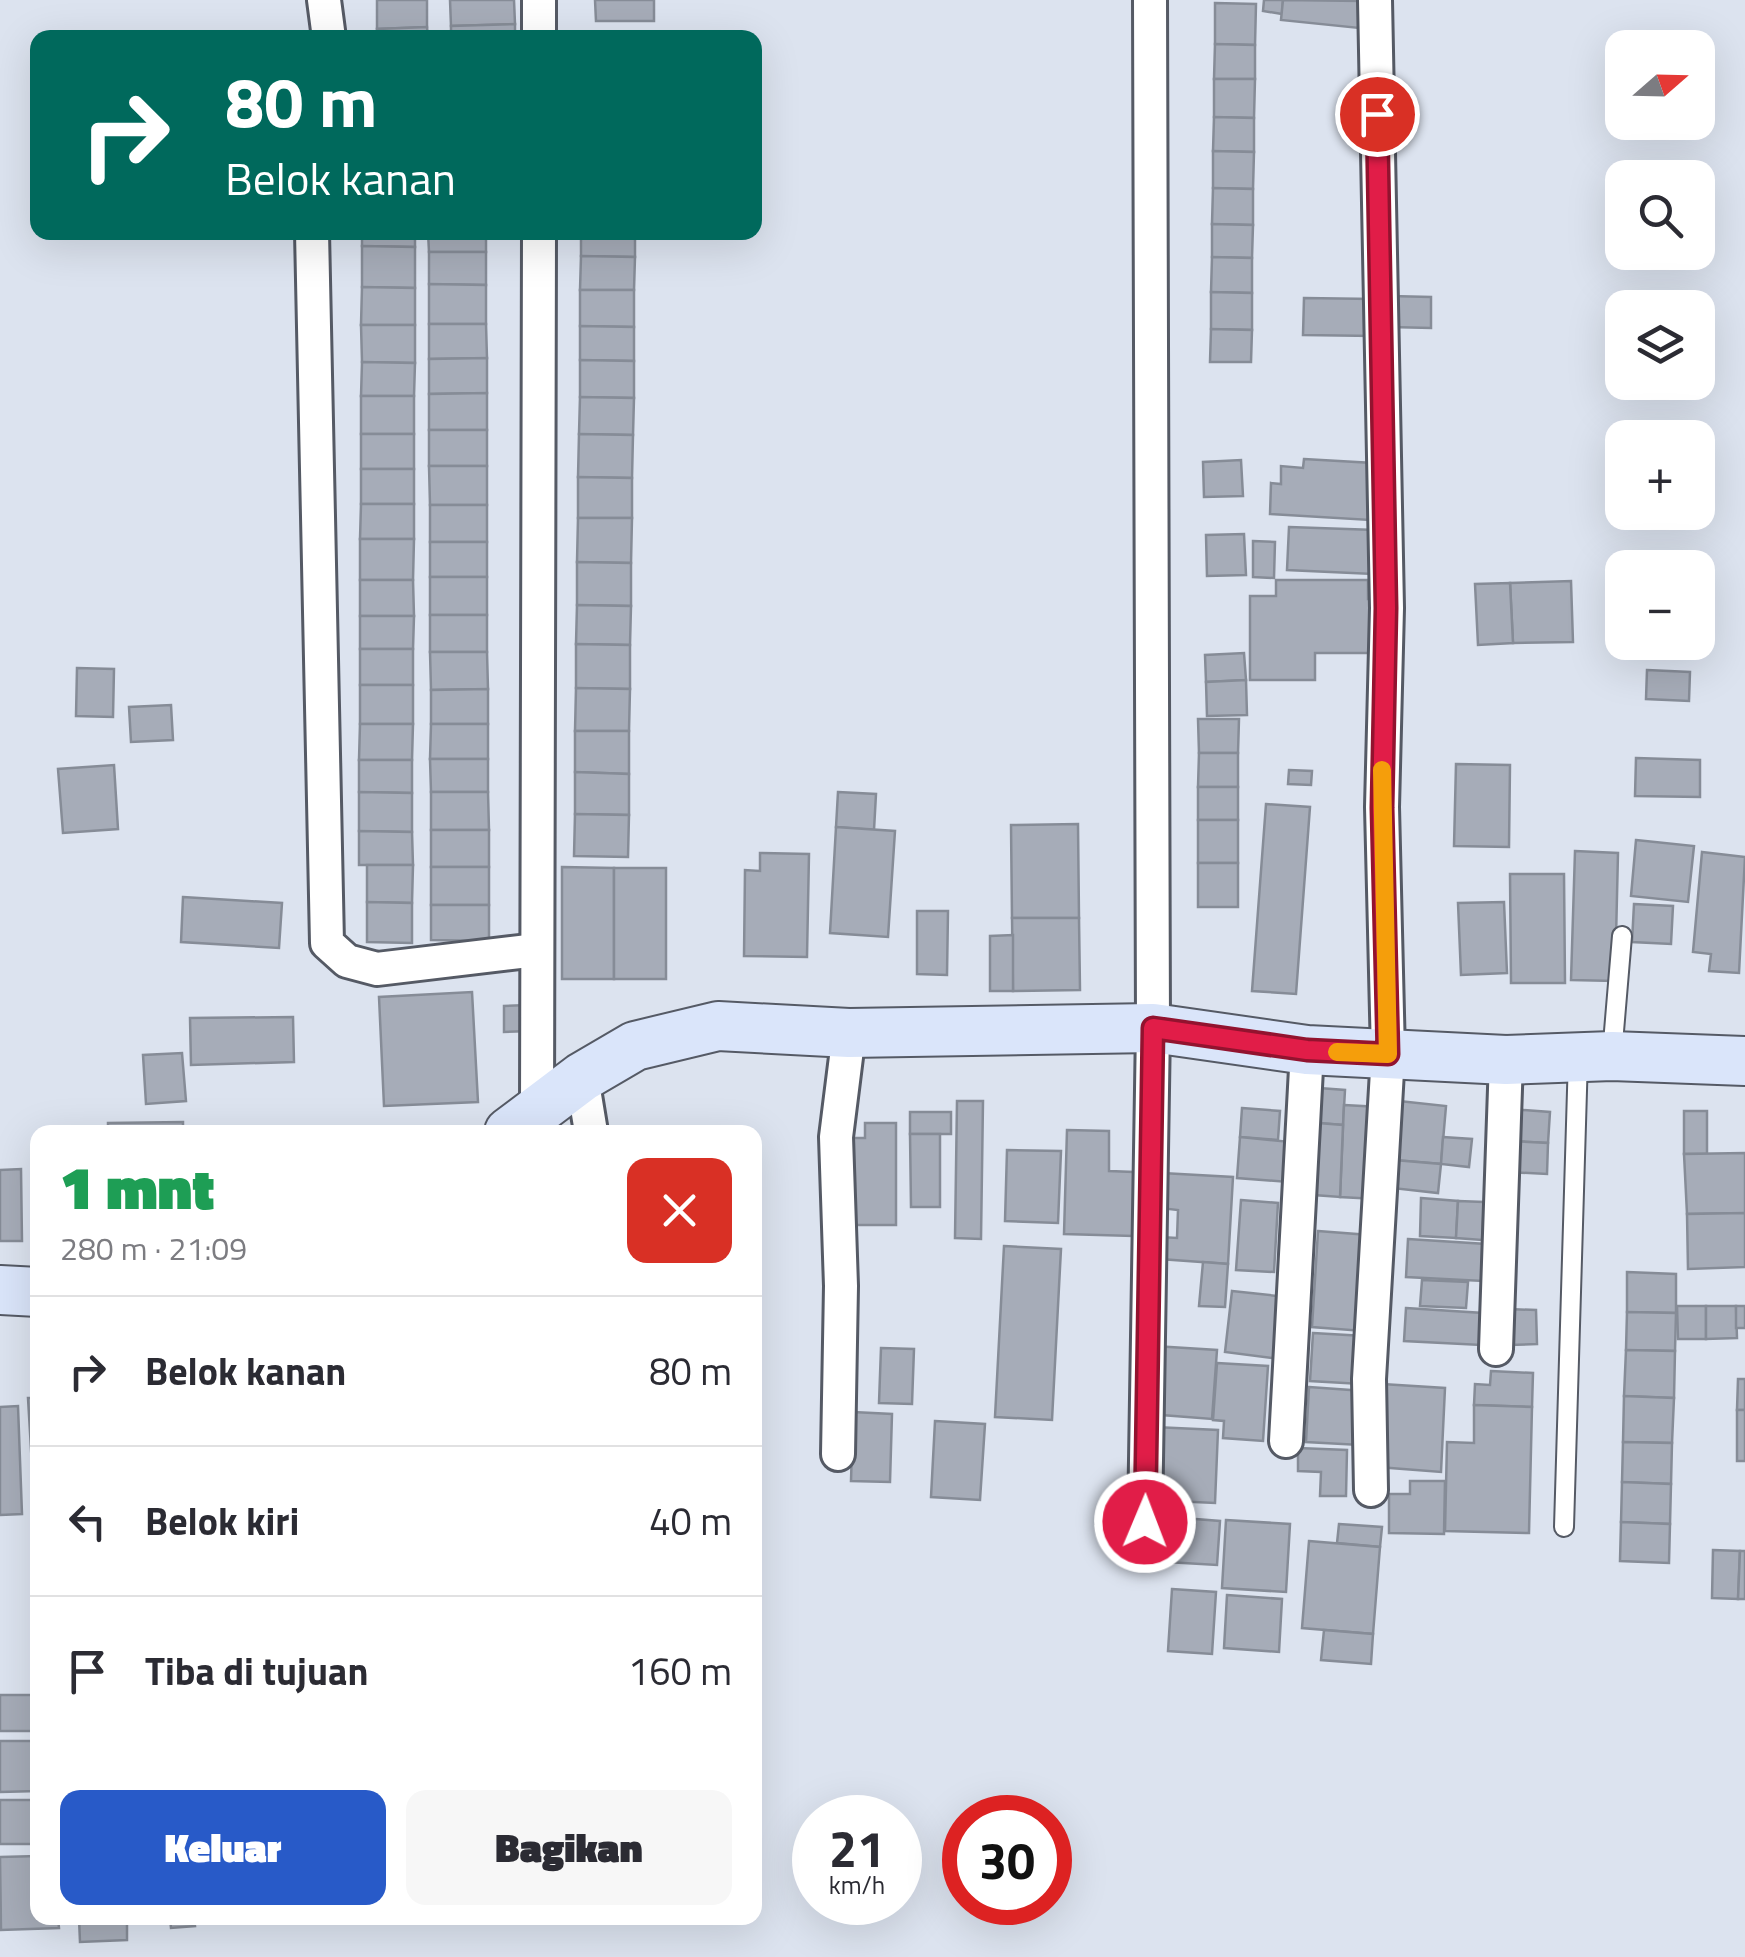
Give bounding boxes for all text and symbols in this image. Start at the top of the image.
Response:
north arrow [1605,30,1715,140]
map controls [1605,30,1715,660]
text: 80 m [225,48,378,154]
icon: right [60,70,190,200]
pin [1335,72,1420,157]
icon: arrive [1350,87,1405,142]
text: Belok kanan [225,144,456,212]
button: search [1605,160,1715,270]
button: layers [1605,290,1715,400]
button: + [1605,420,1715,530]
button: − [1605,550,1715,660]
text: 1 mnt [60,1141,215,1232]
button: close [627,1158,732,1263]
text: 280 m · 21:09 [60,1224,247,1272]
text: Belok kanan [145,1342,346,1400]
text: 80 m [649,1342,732,1400]
icon: right [60,1344,115,1399]
position arrow [1093,1470,1197,1574]
text: Belok kiri [145,1492,299,1550]
text: 40 m [649,1492,732,1550]
icon: left [60,1494,115,1549]
text: Tiba di tujuan [145,1642,368,1700]
text: 160 m [628,1642,732,1700]
icon: arrive [60,1644,115,1699]
button: Keluar [60,1790,386,1905]
button: Bagikan [406,1790,732,1905]
speed limit sign: 30 [942,1795,1072,1925]
text: 21 [829,1810,885,1886]
text: km/h [829,1866,885,1904]

